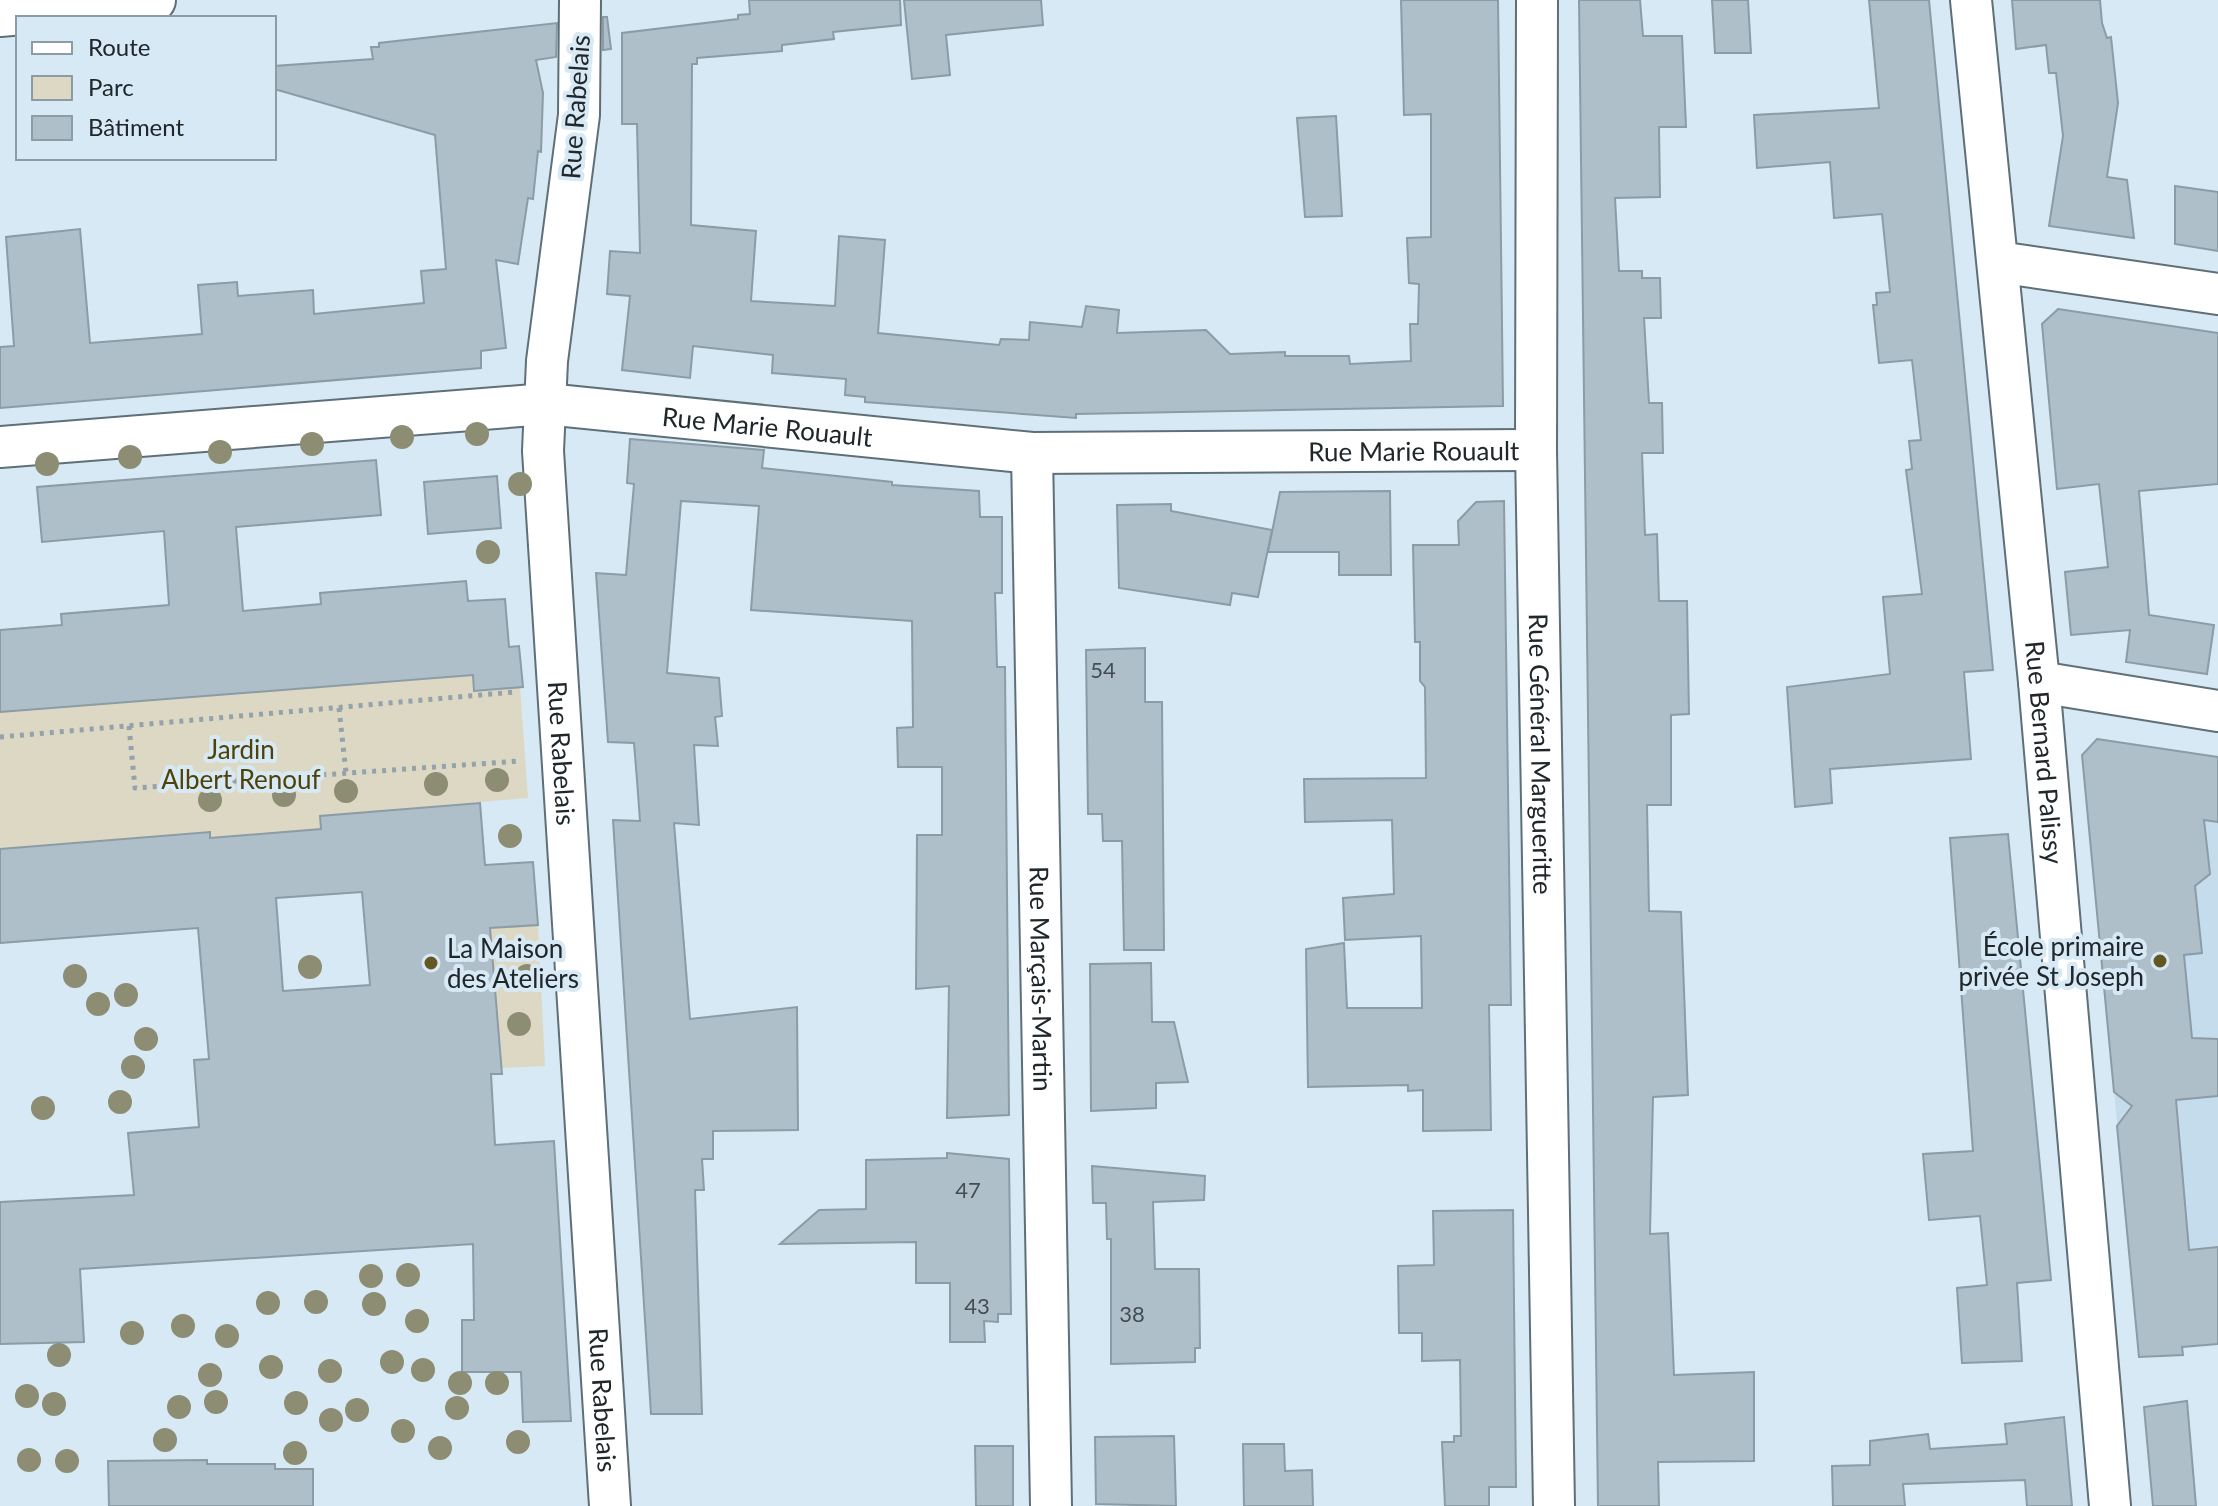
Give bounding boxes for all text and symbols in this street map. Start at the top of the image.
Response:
legend [16,16,276,160]
text: Route [88,32,150,61]
street label: Rue Rabelais [554,34,596,180]
text: Parc [88,72,134,101]
text: Bâtiment [88,112,185,141]
street label: Rue Marie Rouault [661,400,874,453]
street label: Rue Marie Rouault [1308,434,1520,467]
street label: Rue Général Margueritte [1523,613,1560,895]
street label: Rue Bernard Palissy [2019,639,2071,866]
house number: 54 [1090,656,1116,683]
street label: Rue Rabelais [542,680,583,826]
park label: Jardin Albert Renouf [161,733,321,795]
street label: Rue Marçais-Martin [1023,866,1060,1092]
place label: École primaire privée St Joseph [1958,930,2144,992]
place label: La Maison des Ateliers [447,932,579,994]
marker: École primaire privée St Joseph [2151,952,2169,970]
marker: La Maison des Ateliers [422,954,440,972]
house number: 47 [955,1176,981,1203]
house number: 43 [964,1292,990,1319]
house number: 38 [1119,1300,1145,1327]
street label: Rue Rabelais [583,1327,624,1473]

